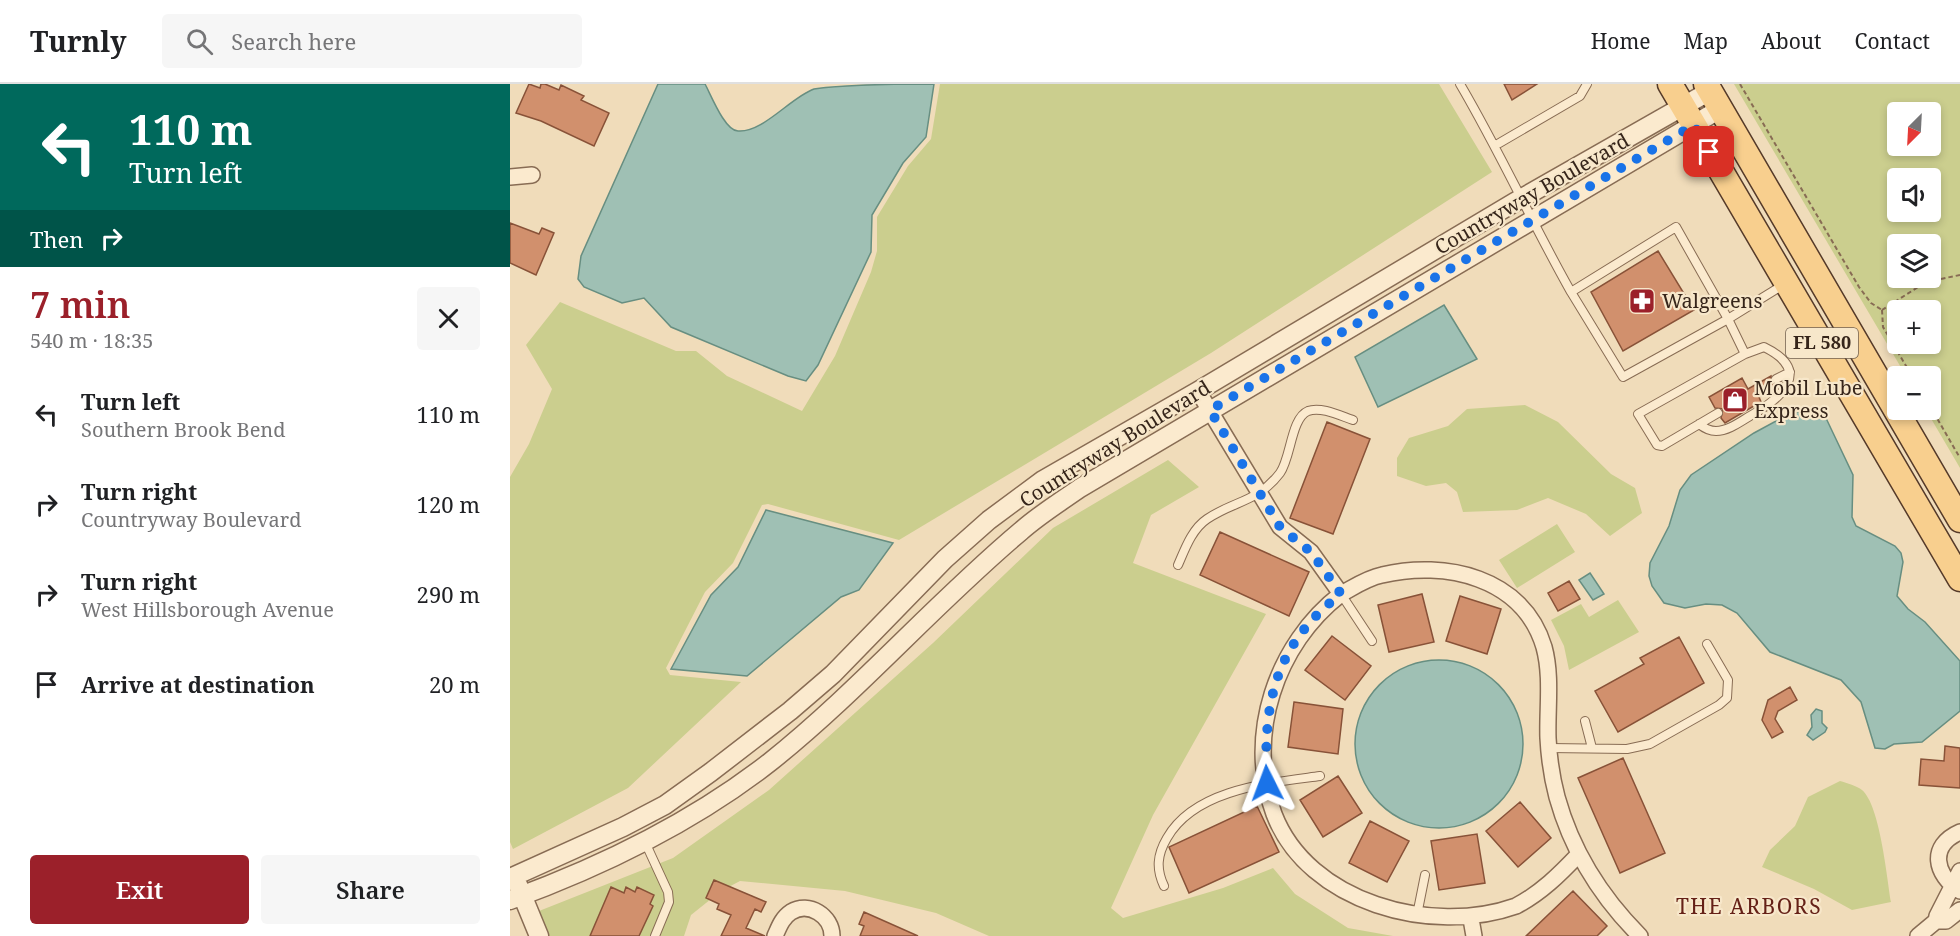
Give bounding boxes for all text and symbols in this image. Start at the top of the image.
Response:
search box [162,14,582,68]
text: Turnly [30,22,126,60]
icon: search [183,25,216,58]
text: Search here [231,26,356,56]
text: Home [1591,27,1651,55]
text: Map [1684,27,1728,55]
text: About [1761,27,1822,55]
text: Contact [1855,27,1930,55]
text: 110 m [129,100,253,157]
north arrow [1887,102,1941,156]
map controls [1887,102,1941,420]
icon: left [30,108,108,186]
pin [1683,126,1734,177]
street label: Countryway Boulevard [1430,127,1634,260]
icon: arrive [1692,135,1725,168]
text: Turn left [129,154,242,191]
button: sound [1887,168,1941,222]
icon: right [95,222,128,255]
text: Then [30,224,83,254]
button: layers [1887,234,1941,288]
text: 7 min [30,280,131,329]
pharmacy icon: Walgreens [1627,286,1657,316]
button: close [417,287,480,350]
place label: Walgreens [1662,287,1763,314]
button: + [1887,300,1941,354]
text: 540 m · 18:35 [30,327,153,354]
road number: FL 580 [1786,328,1858,358]
button: − [1887,366,1941,420]
street label: Countryway Boulevard [1014,374,1215,513]
place label: Mobil Lube Express [1754,374,1863,424]
shop icon: Mobil Lube Express [1720,385,1750,415]
text: Turn left [81,386,180,416]
icon: left [30,398,63,431]
text: 110 m [417,399,480,429]
text: Southern Brook Bend [81,416,286,443]
text: Turn right [81,476,197,506]
icon: right [30,488,63,521]
text: 120 m [417,489,480,519]
text: Countryway Boulevard [81,506,302,533]
text: Turn right [81,566,197,596]
icon: right [30,578,63,611]
text: 290 m [417,579,480,609]
text: West Hillsborough Avenue [81,596,334,623]
icon: arrive [30,668,63,701]
text: Arrive at destination [81,669,315,699]
text: 20 m [429,669,480,699]
position arrow [1235,751,1299,815]
button: Exit [30,855,249,924]
button: Share [261,855,480,924]
district label: THE ARBORS [1676,892,1822,920]

